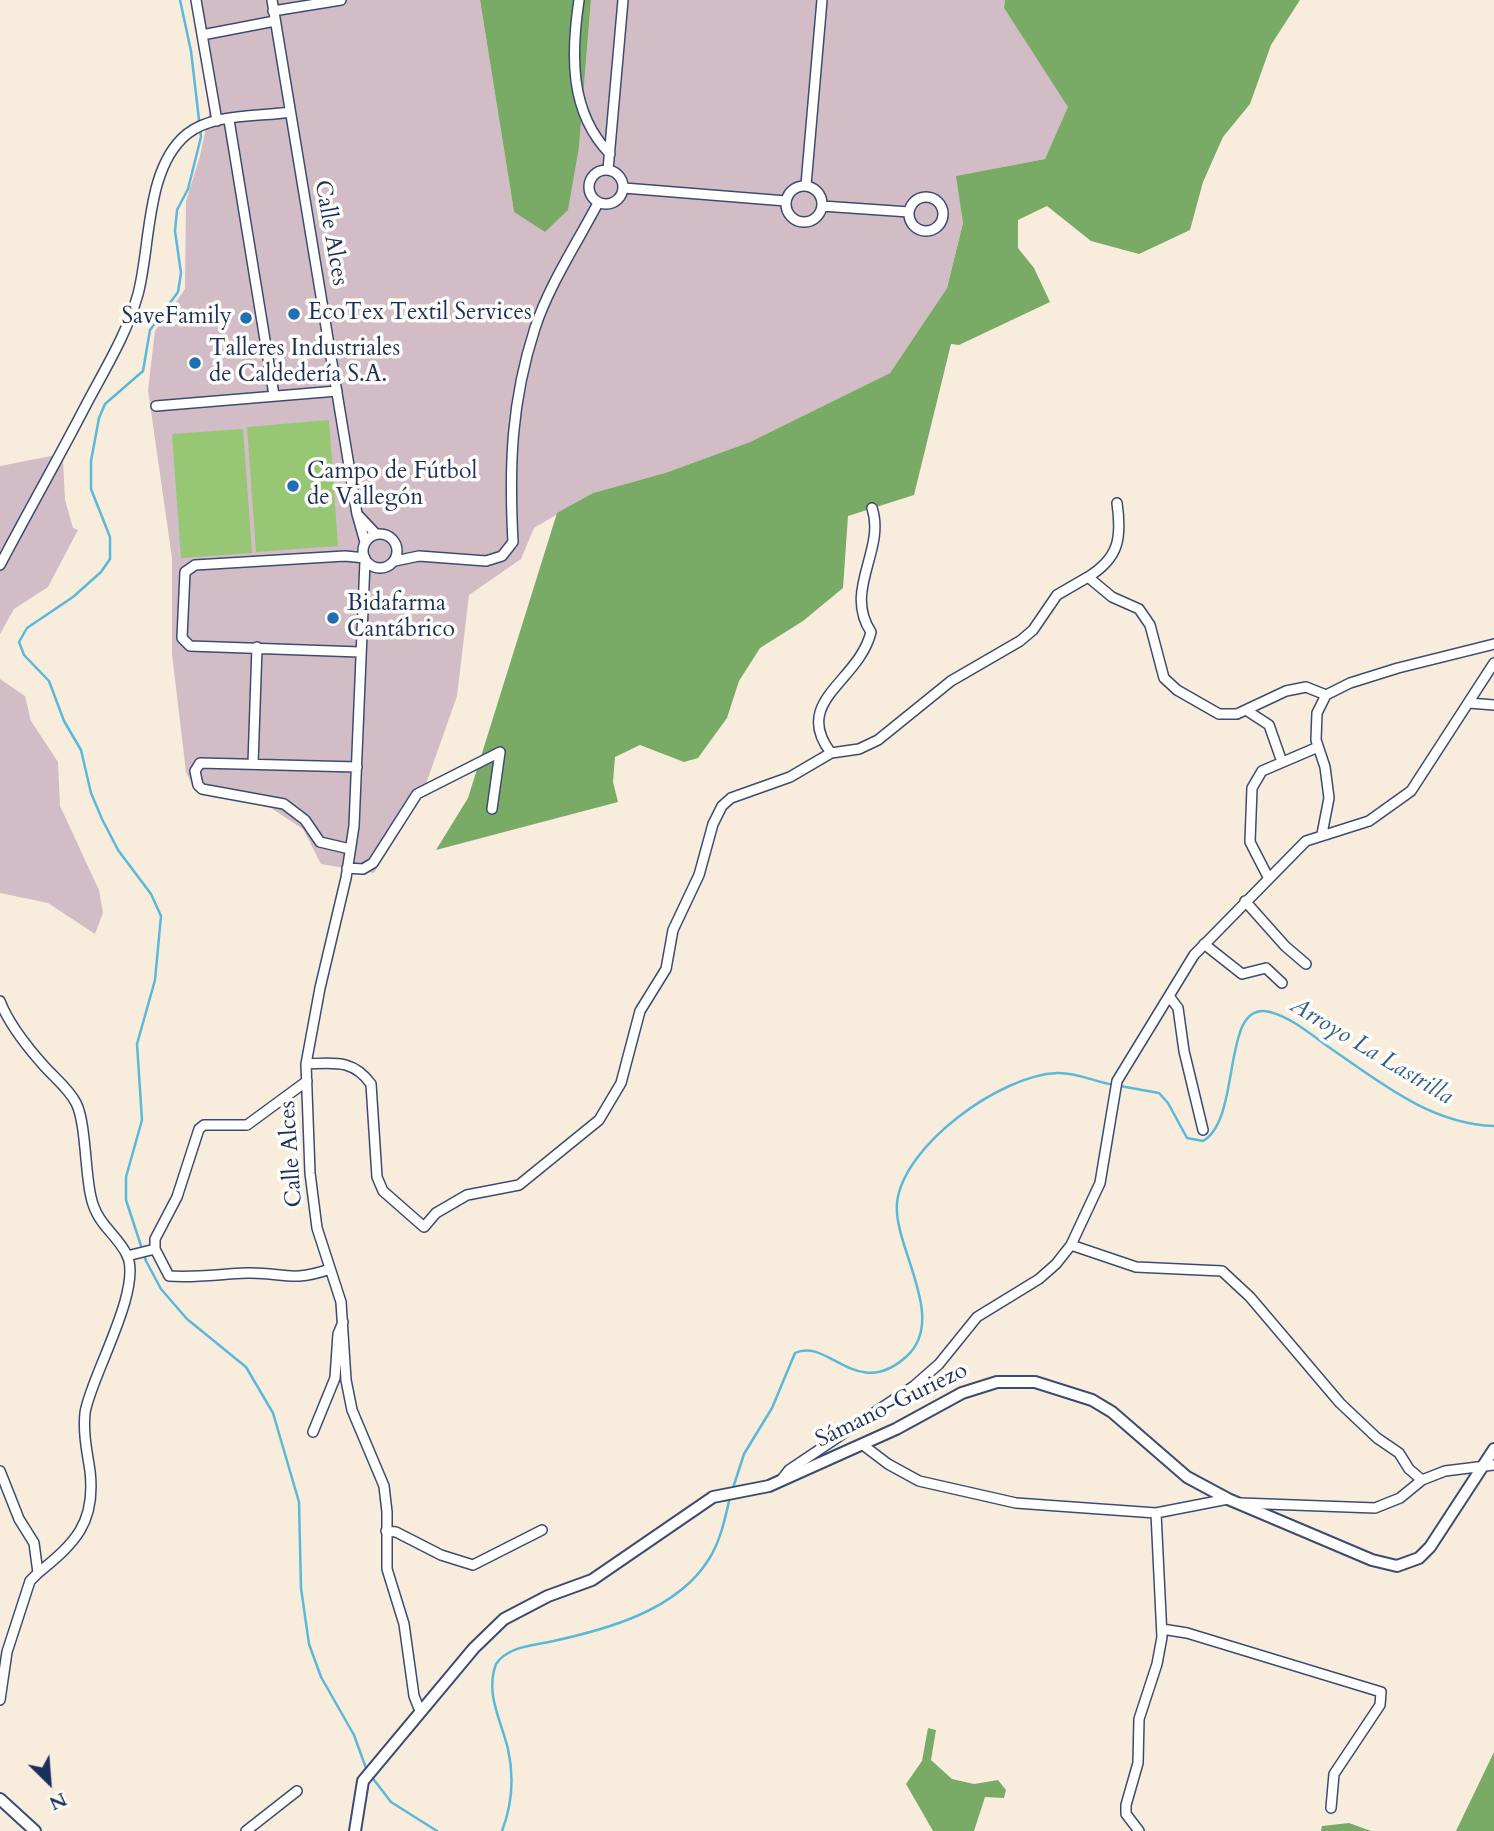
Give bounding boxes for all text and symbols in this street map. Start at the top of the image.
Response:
street label: Calle Alces [307,178,353,288]
place label: EcoTex Textil Services [308,300,532,328]
place label: SaveFamily [121,304,232,332]
marker: EcoTex Textil Services [286,306,302,322]
marker: SaveFamily [238,310,254,326]
place label: Talleres Industriales de Caldedería S.A. [209,336,400,390]
marker: Talleres Industriales de Caldedería S.A. [187,355,203,371]
place label: Campo de Fútbol de Vallegón [307,459,477,513]
marker: Campo de Fútbol de Vallegón [285,478,301,494]
place label: Bidafarma Cantábrico [347,591,455,645]
marker: Bidafarma Cantábrico [325,610,341,626]
water label: Arroyo La Lastrilla [1284,992,1458,1112]
street label: Calle Alces [275,1100,309,1208]
street label: Sámano-Guriezo [812,1357,972,1455]
north arrow [14,1747,84,1817]
text: N [45,1786,71,1816]

